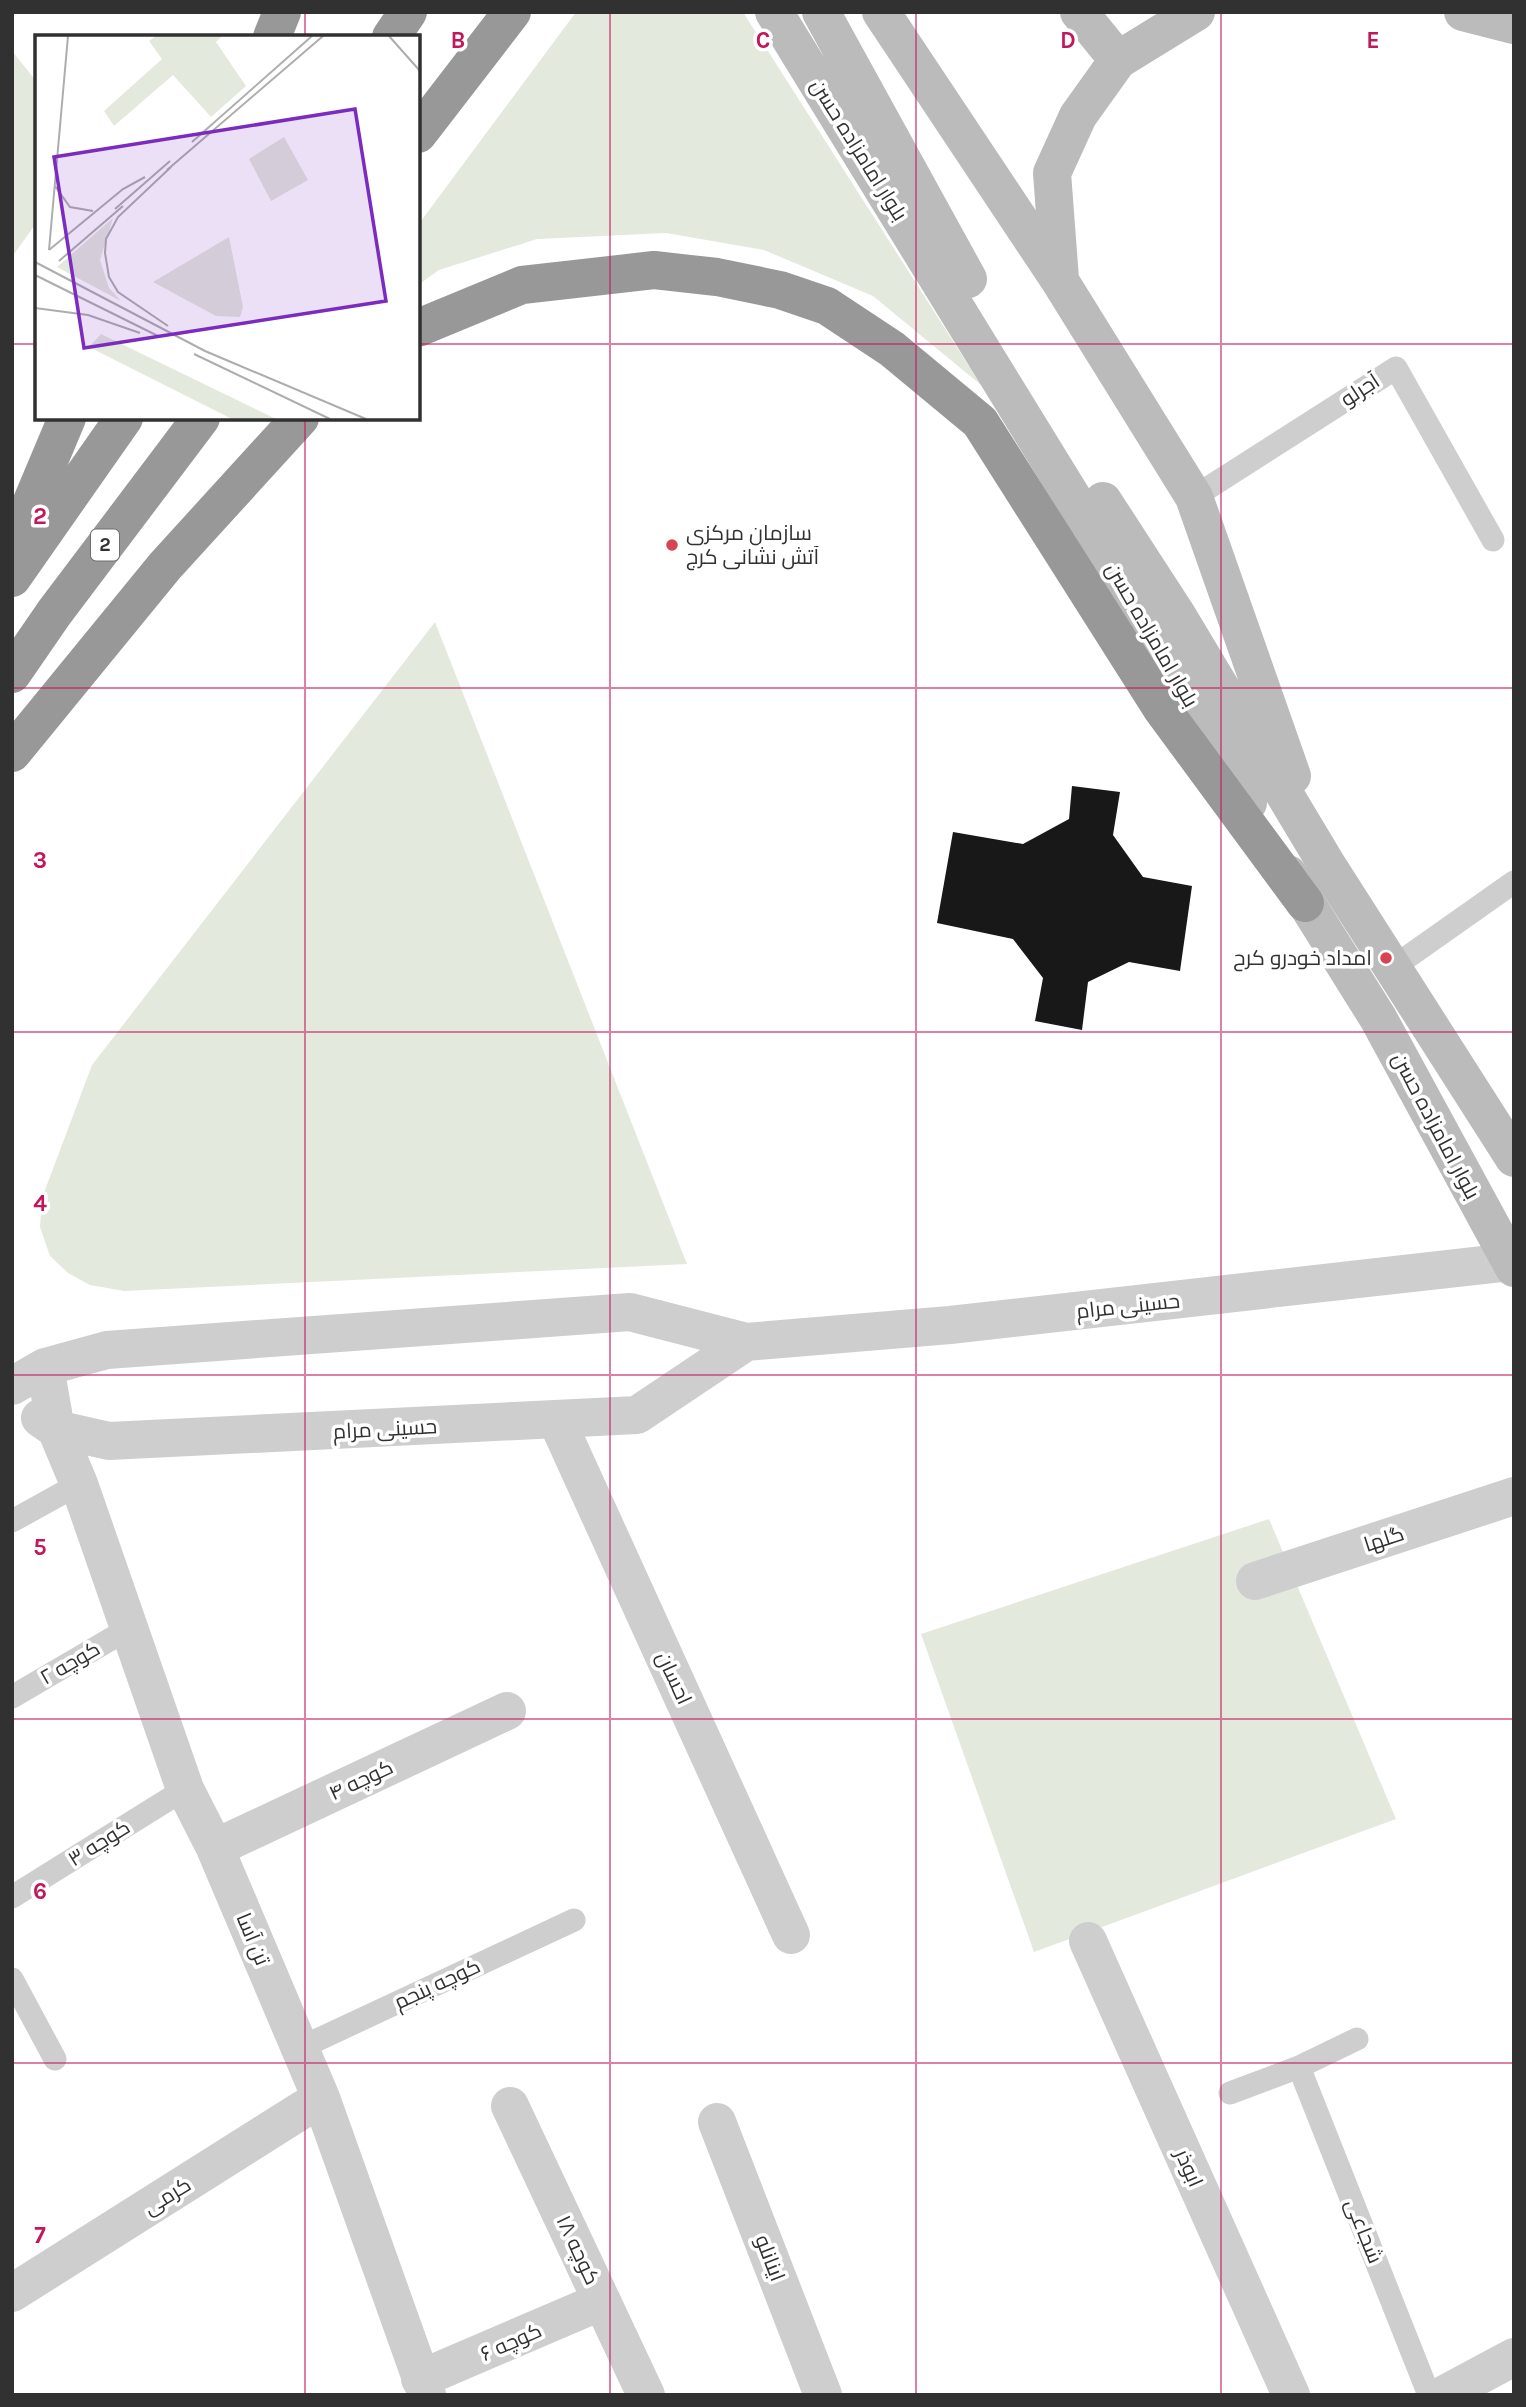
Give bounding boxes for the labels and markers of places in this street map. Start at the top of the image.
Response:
place label: سازمان مرکزی آتش نشانی کرج [686,521,819,571]
marker: سازمان مرکزی آتش نشانی کرج [664,537,680,553]
place label: امداد خودرو کرح [1233,946,1372,972]
marker: امداد خودرو کرح [1378,950,1394,966]

